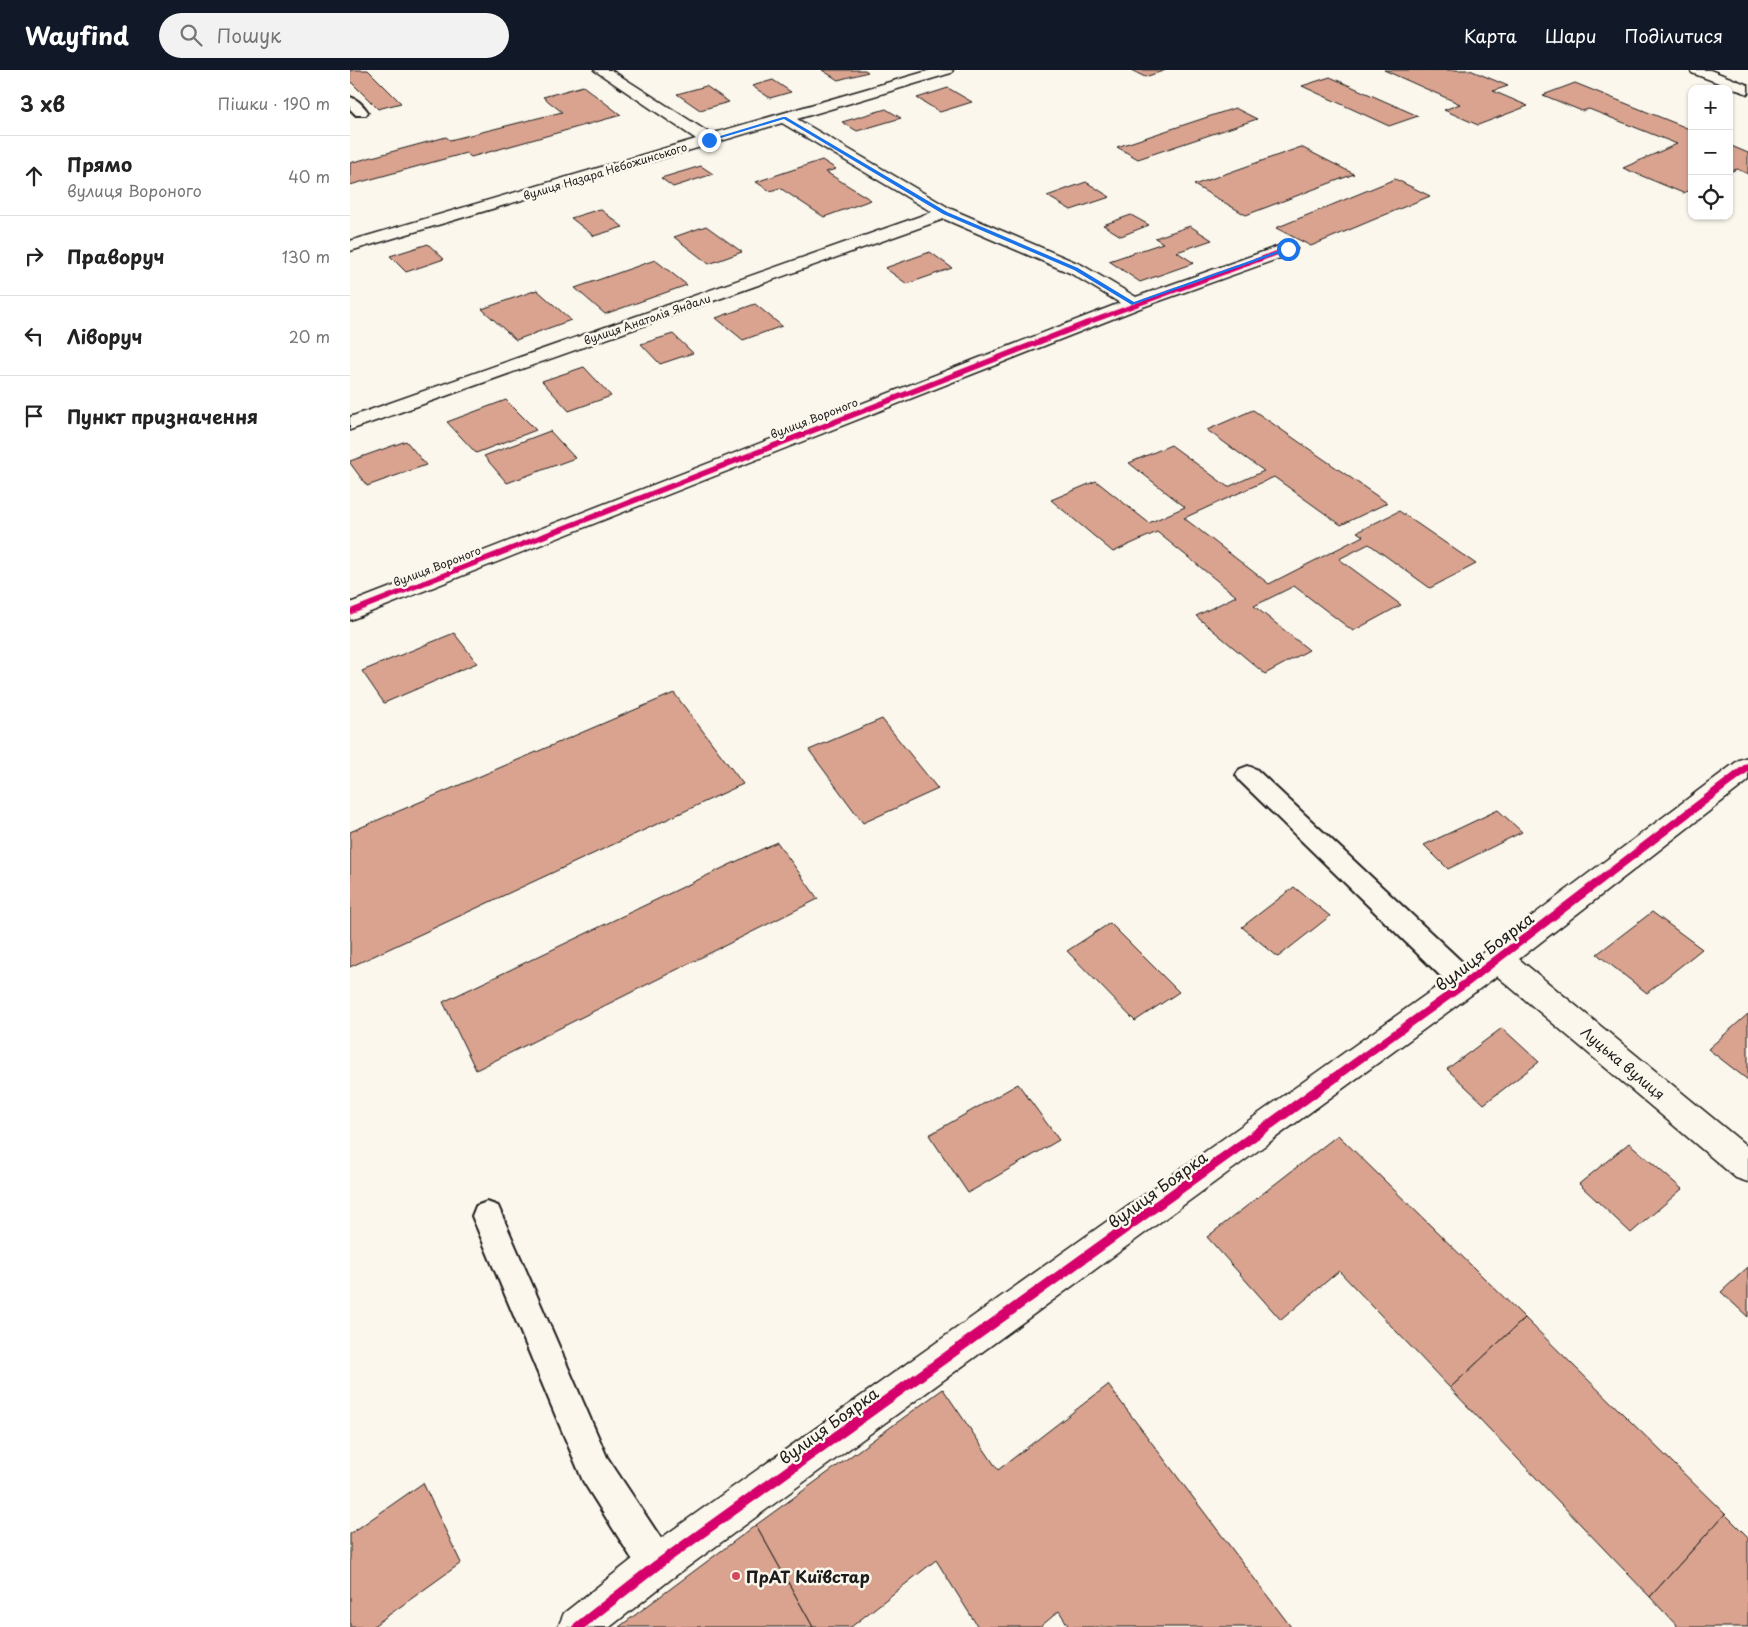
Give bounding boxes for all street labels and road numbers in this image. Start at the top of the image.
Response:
street label: вулиця Назара Небожинського [521,138,689,204]
street label: вулиця Анатолія Яндали [581,289,713,349]
street label: вулиця Вороного [768,393,860,443]
street label: вулиця Вороного [391,541,483,591]
street label: вулиця Боярка [1430,906,1538,996]
street label: Луцька вулиця [1576,1022,1670,1104]
street label: вулиця Боярка [1102,1145,1212,1233]
street label: вулиця Боярка [773,1381,883,1469]

